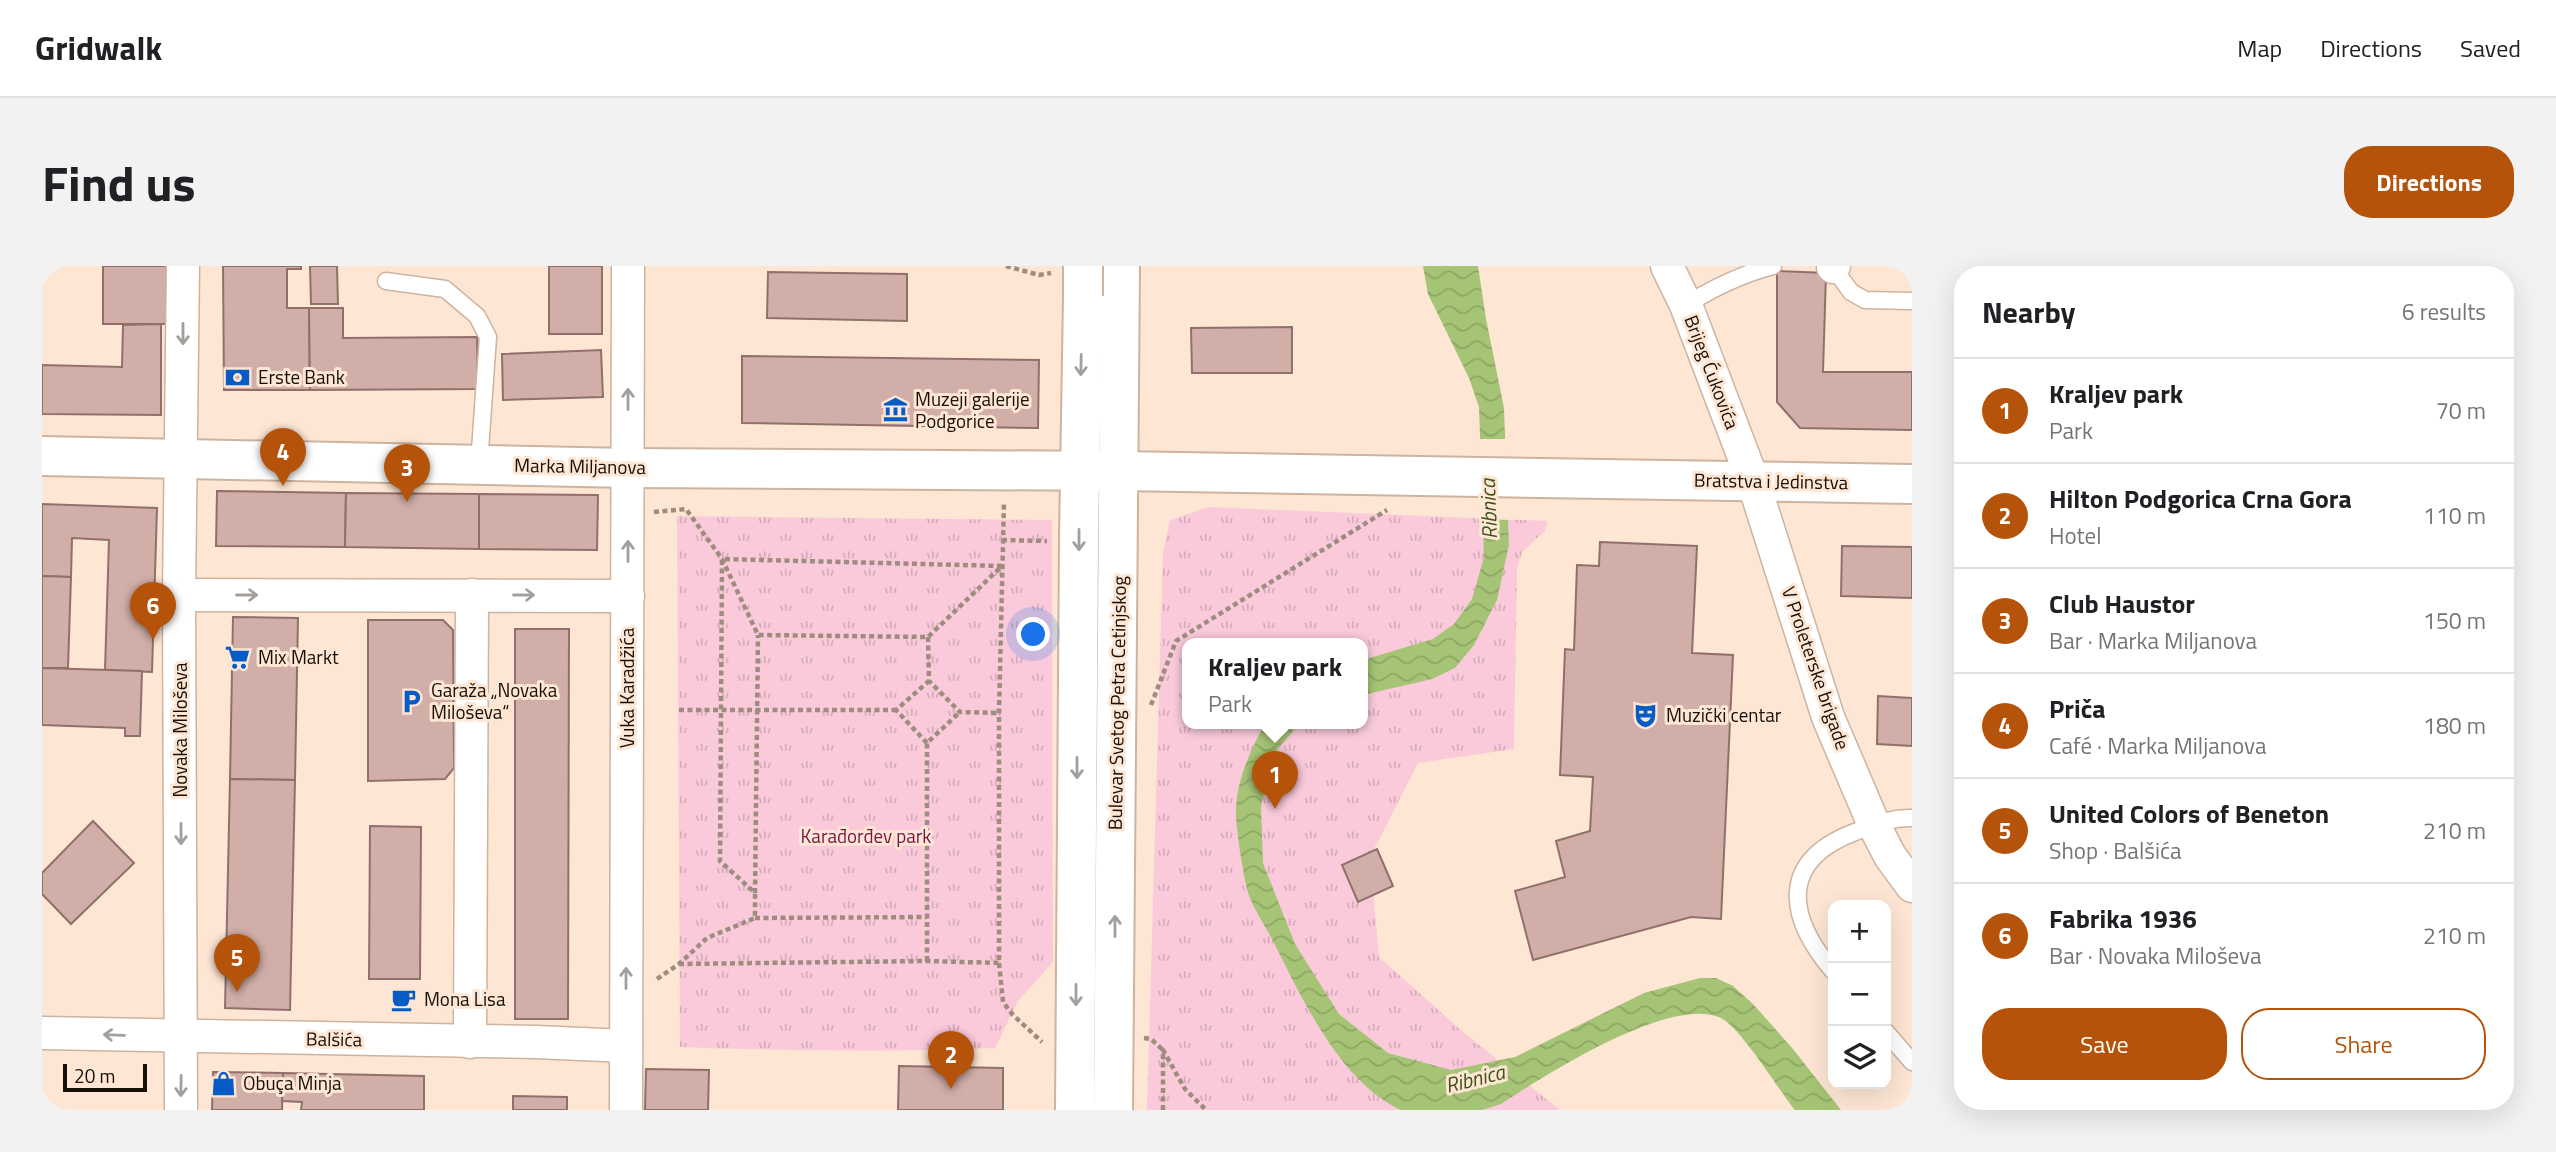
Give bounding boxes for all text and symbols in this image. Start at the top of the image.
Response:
text: Gridwalk [35,23,162,73]
text: Map [2237,30,2282,66]
text: Directions [2320,30,2422,66]
text: Saved [2460,30,2521,66]
text: Find us [42,145,196,220]
button: Directions [2344,146,2514,218]
text: Nearby [1982,289,2075,335]
text: 6 results [2402,294,2486,329]
street label: Brijeg Ćukovića [1677,311,1748,434]
one-way arrow [176,322,190,345]
one-way arrow [1075,353,1088,376]
place label: Erste Bank [258,362,345,391]
bank icon: Erste Bank [224,363,252,391]
text: Kraljev park [2049,374,2183,413]
place label: Muzeji galerije Podgorice [915,384,1030,435]
one-way arrow [621,388,635,411]
text: 1 [1999,393,2011,428]
text: 70 m [2436,393,2486,428]
museum icon: Muzeji galerije Podgorice [881,396,909,424]
text: Park [2049,413,2093,448]
pin: 4 [260,428,306,486]
pin: 3 [384,444,430,502]
street label: Marka Miljanova [514,450,647,481]
street label: Bratstva i Jedinstva [1694,465,1849,496]
water label: Ribnica [1471,477,1505,540]
text: Hilton Podgorica Crna Gora [2049,479,2352,518]
text: 2 [1999,498,2011,533]
text: 110 m [2423,498,2486,533]
text: Hotel [2049,518,2101,553]
one-way arrow [1072,528,1086,551]
one-way arrow [621,540,635,563]
street label: Bulevar Svetog Petra Cetinjskog [1100,575,1133,830]
pin: 6 [130,582,176,640]
street label: V Proleterske brigade [1775,582,1858,753]
text: Club Haustor [2049,584,2195,623]
one-way arrow [236,588,259,601]
one-way arrow [512,588,535,602]
text: 3 [1999,603,2011,638]
text: 150 m [2423,603,2486,638]
your location [1016,617,1050,651]
text: Bar · Marka Miljanova [2049,623,2257,658]
street label: Vuka Karadžića [612,627,641,748]
popup [1182,638,1368,729]
place label: Mix Markt [258,642,339,671]
supermarket icon: Mix Markt [224,643,252,671]
text: Kraljev park [1208,647,1342,686]
street label: Novaka Miloševa [165,662,194,798]
place label: Garaža „Novaka Miloševa“ [431,675,558,726]
text: Park [1208,686,1252,721]
parking icon: Garaža „Novaka Miloševa“ [397,687,425,715]
text: Priča [2049,689,2106,728]
place label: Muzički centar [1666,700,1782,729]
theatre icon: Muzički centar [1632,701,1660,729]
text: 4 [1999,708,2011,743]
text: 180 m [2423,708,2486,743]
text: Café · Marka Miljanova [2049,728,2266,763]
pin: 1 [1252,751,1298,809]
one-way arrow [1070,756,1084,779]
text: United Colors of Beneton [2049,794,2329,833]
text: 5 [1999,813,2011,848]
text: 210 m [2423,813,2486,848]
park label: Karađorđev park [801,821,931,850]
one-way arrow [174,823,188,846]
text: Shop · Balšića [2049,833,2181,868]
text: Fabrika 1936 [2049,899,2197,938]
map controls [1828,900,1891,1089]
button: + [1828,900,1891,963]
one-way arrow [1108,915,1122,938]
text: 6 [1999,918,2011,953]
text: 210 m [2423,918,2486,953]
pin: 5 [214,934,260,992]
text: Bar · Novaka Miloševa [2049,938,2261,973]
button: − [1828,963,1891,1026]
one-way arrow [620,966,633,989]
one-way arrow [1069,983,1083,1006]
place label: Mona Lisa [424,984,506,1013]
cafe icon: Mona Lisa [390,985,418,1013]
button: Save [1982,1008,2227,1080]
button: Share [2241,1008,2486,1080]
street label: Balšića [306,1024,363,1053]
button: layers [1828,1026,1891,1089]
one-way arrow [102,1028,125,1042]
pin: 2 [928,1031,974,1089]
water label: Ribnica [1442,1055,1509,1101]
scale bar [63,1061,147,1093]
text: 20 m [74,1061,115,1090]
place label: Obuça Minja [243,1068,342,1097]
shop icon: Obuça Minja [209,1069,237,1097]
one-way arrow [174,1075,188,1098]

